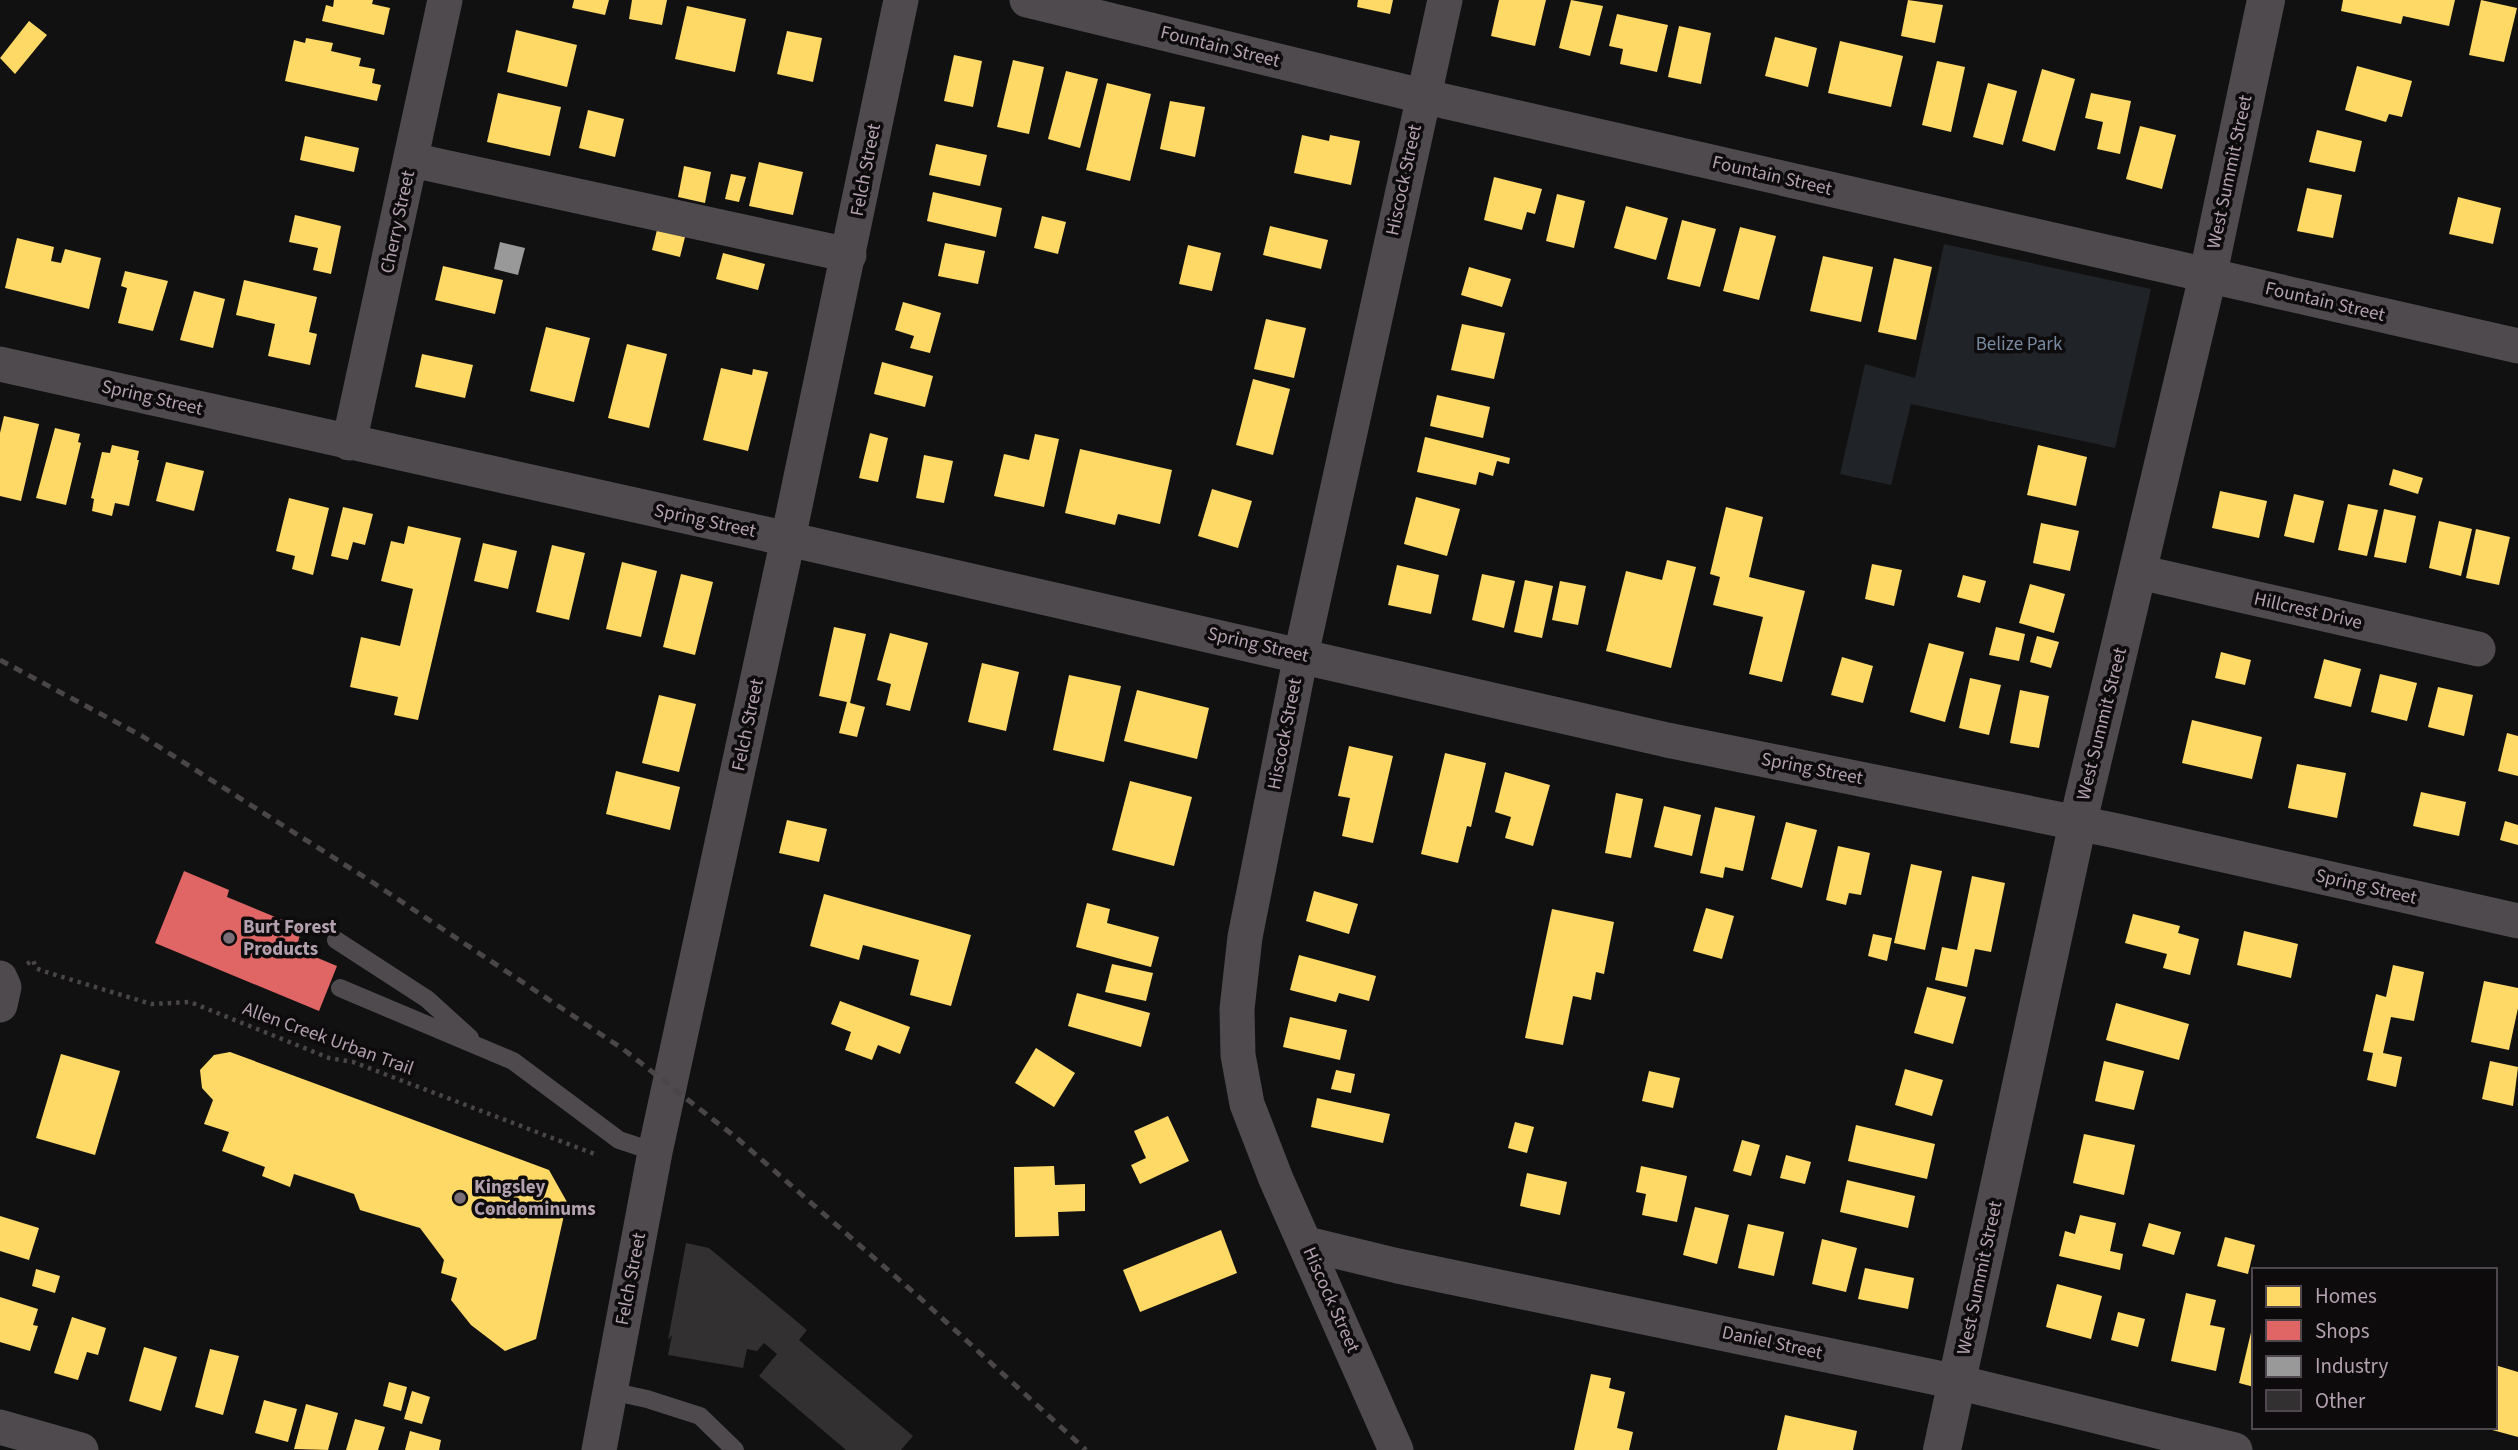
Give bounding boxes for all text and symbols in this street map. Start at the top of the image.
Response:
street label: Fountain Street [1157,19,1283,75]
street label: West Summit Street [2201,92,2260,251]
street label: Felch Street [844,121,888,219]
street label: Hiscock Street [1379,121,1429,238]
street label: Fountain Street [1709,149,1835,203]
street label: Cherry Street [374,168,422,276]
street label: Fountain Street [2262,275,2388,329]
park label: Belize Park [1976,331,2063,358]
street label: Spring Street [99,373,206,423]
street label: Spring Street [652,497,759,545]
street label: Hillcrest Drive [2251,585,2365,637]
street label: Spring Street [1205,620,1312,670]
street label: West Summit Street [2070,644,2134,803]
street label: Hiscock Street [1261,675,1309,792]
street label: Felch Street [725,676,771,774]
street label: Spring Street [1759,746,1866,792]
street label: Spring Street [2313,862,2420,912]
place label: Burt Forest Products [243,914,337,963]
marker: Burt Forest Products [221,930,237,946]
street label: Allen Creek Urban Trail [239,995,417,1083]
place label: Kingsley Condominums [474,1174,596,1223]
marker: Kingsley Condominums [452,1190,468,1206]
street label: West Summit Street [1951,1198,2010,1357]
street label: Felch Street [609,1230,653,1328]
street label: Hiscock Street [1296,1243,1367,1358]
legend [2252,1268,2497,1429]
text: Homes [2315,1281,2377,1311]
text: Shops [2315,1316,2370,1346]
street label: Daniel Street [1719,1319,1825,1367]
text: Industry [2315,1351,2388,1381]
text: Other [2315,1386,2366,1416]

